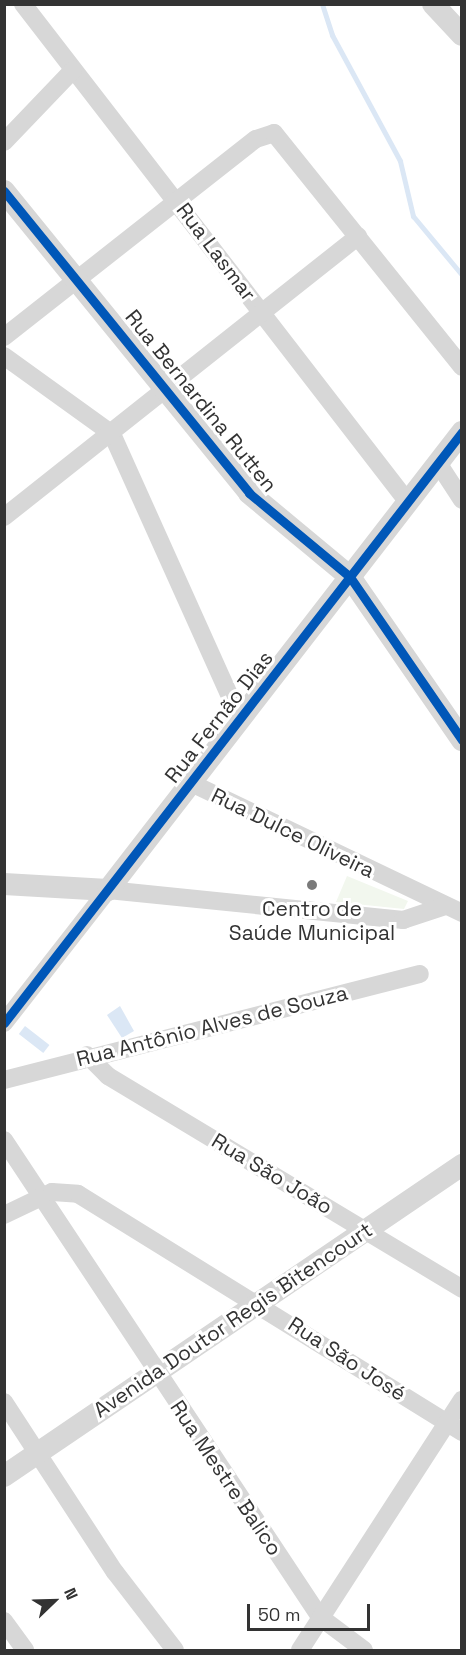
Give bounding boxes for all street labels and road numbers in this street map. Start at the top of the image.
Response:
street label: Rua Lasmar [171,198,261,306]
street label: Rua Bernardina Rutten [120,305,282,497]
street label: Rua Fernão Dias [160,646,278,788]
street label: Rua Dulce Oliveira [207,783,379,883]
street label: Rua Antônio Alves de Souza [73,980,351,1072]
street label: Rua São João [207,1128,337,1220]
street label: Avenida Doutor Regis Bitencourt [89,1217,377,1423]
street label: Rua São José [284,1312,410,1406]
street label: Rua Mestre Balico [165,1396,287,1560]

